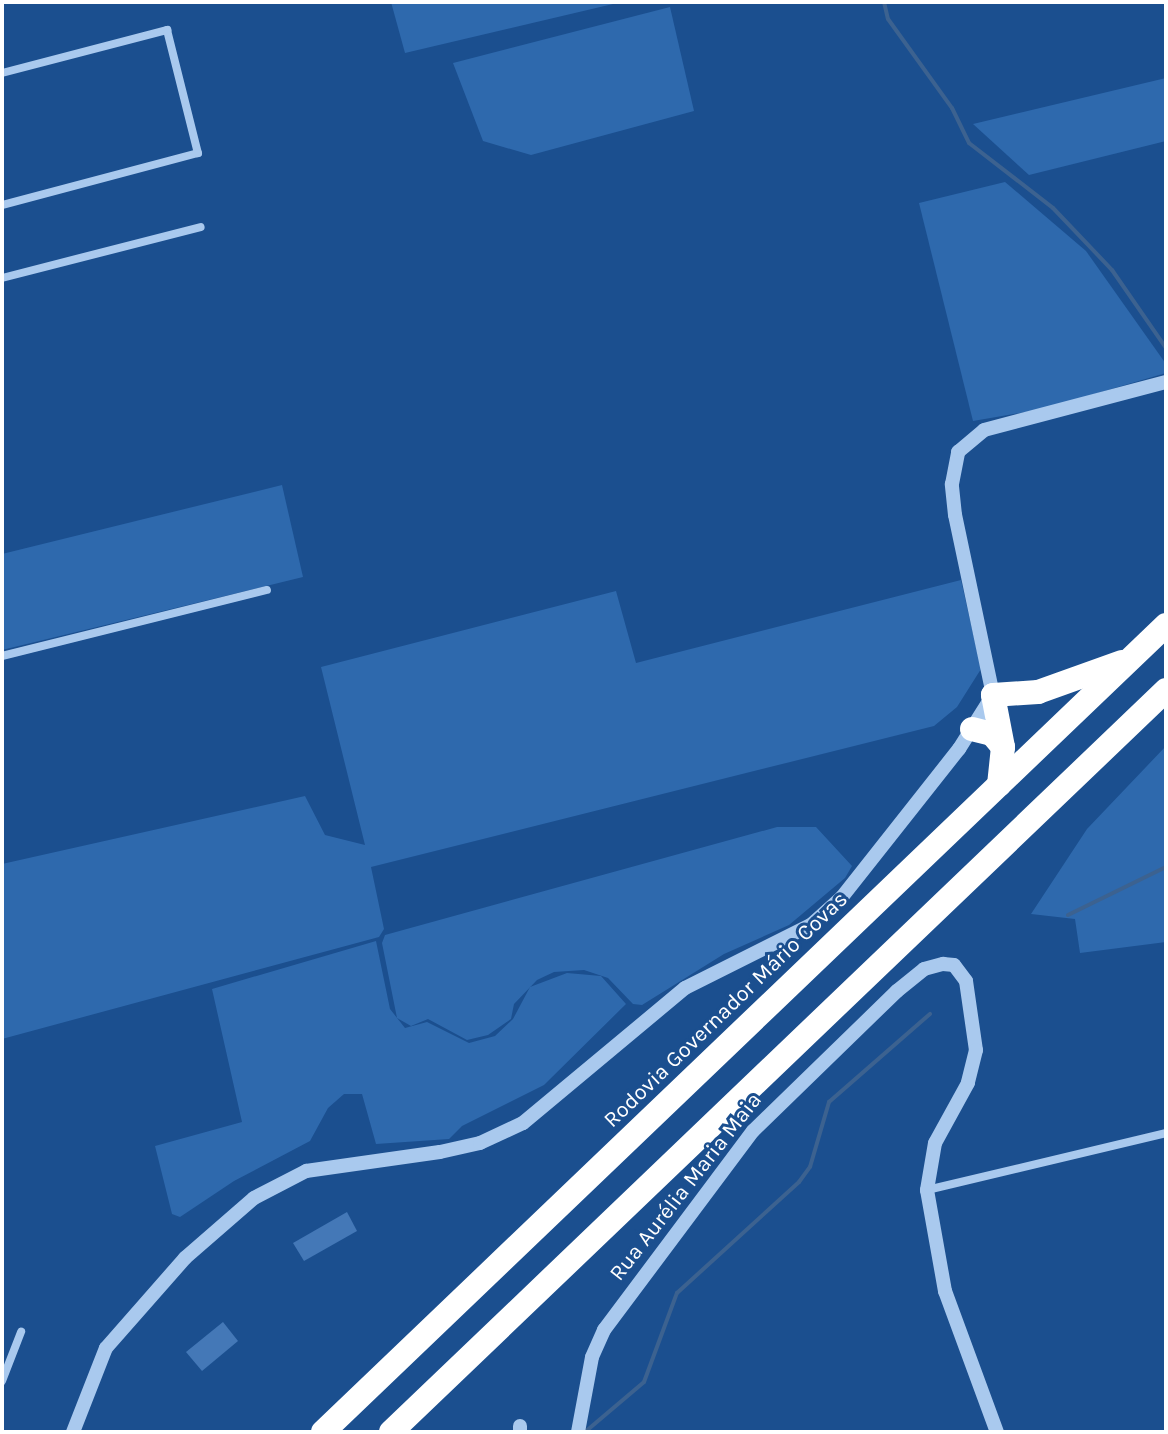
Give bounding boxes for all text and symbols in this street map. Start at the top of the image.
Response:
street label: Rodovia Governador Mário Covas [599,886,853,1134]
street label: Rua Aurélia Maria Maia [604,1088,768,1286]

